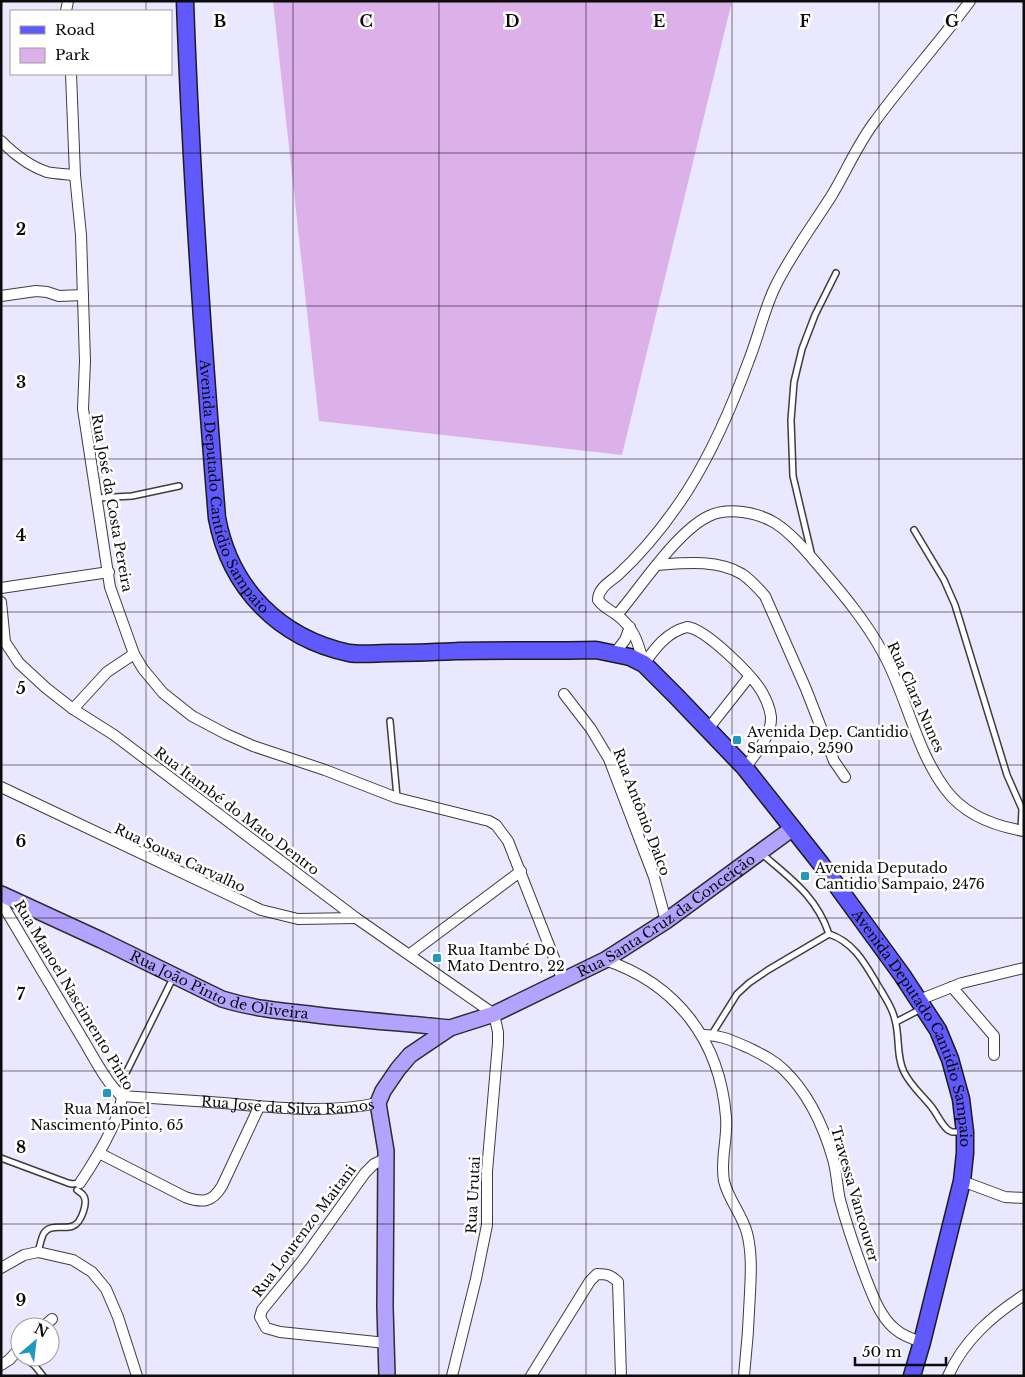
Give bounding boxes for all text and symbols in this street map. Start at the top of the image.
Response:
legend [10,10,172,75]
text: B [214,11,227,31]
text: C [359,11,373,31]
text: D [505,11,519,31]
text: E [653,11,665,31]
text: F [799,11,811,31]
text: G [945,11,959,31]
text: Road [55,20,95,39]
text: Park [55,45,91,64]
text: 2 [16,219,26,239]
street label: Avenida Deputado Cantídio Sampaio [196,358,273,617]
text: 3 [16,372,26,392]
street label: Rua José da Costa Pereira [87,413,137,594]
text: 4 [16,525,26,545]
street label: Rua Clara Nunes [883,639,949,755]
text: 5 [16,678,26,698]
place label: Avenida Dep. Cantidio Sampaio, 2590 [746,723,908,757]
marker: Avenida Dep. Cantidio Sampaio, 2590 [731,734,743,746]
street label: Rua Itambé do Mato Dentro [151,743,323,879]
street label: Rua Antônio Dalco [609,746,675,878]
street label: Rua Sousa Carvalho [112,820,248,896]
text: 6 [16,831,27,851]
street label: Rua Santa Cruz da Conceição [574,850,759,981]
place label: Avenida Deputado Cantidio Sampaio, 2476 [814,859,985,893]
marker: Avenida Deputado Cantidio Sampaio, 2476 [799,870,811,882]
street label: Rua Manoel Nascimento Pinto [10,897,138,1093]
street label: Avenida Deputado Cantídio Sampaio [848,905,974,1147]
place label: Rua Itambé Do Mato Dentro, 22 [447,941,565,975]
street label: Rua João Pinto de Oliveira [127,947,310,1023]
marker: Rua Itambé Do Mato Dentro, 22 [431,952,443,964]
text: 7 [17,984,26,1004]
marker: Rua Manoel Nascimento Pinto, 65 [101,1087,113,1099]
street label: Rua José da Silva Ramos [200,1092,376,1118]
place label: Rua Manoel Nascimento Pinto, 65 [31,1100,184,1134]
street label: Travessa Vancouver [827,1124,883,1264]
text: 8 [16,1137,26,1157]
street label: Rua Urutai [462,1156,484,1234]
street label: Rua Lourenzo Maitani [248,1161,360,1301]
text: 9 [16,1290,27,1310]
north arrow [10,1317,60,1367]
text: N [31,1319,51,1342]
scale bar [855,1334,946,1366]
text: 50 m [862,1342,902,1361]

